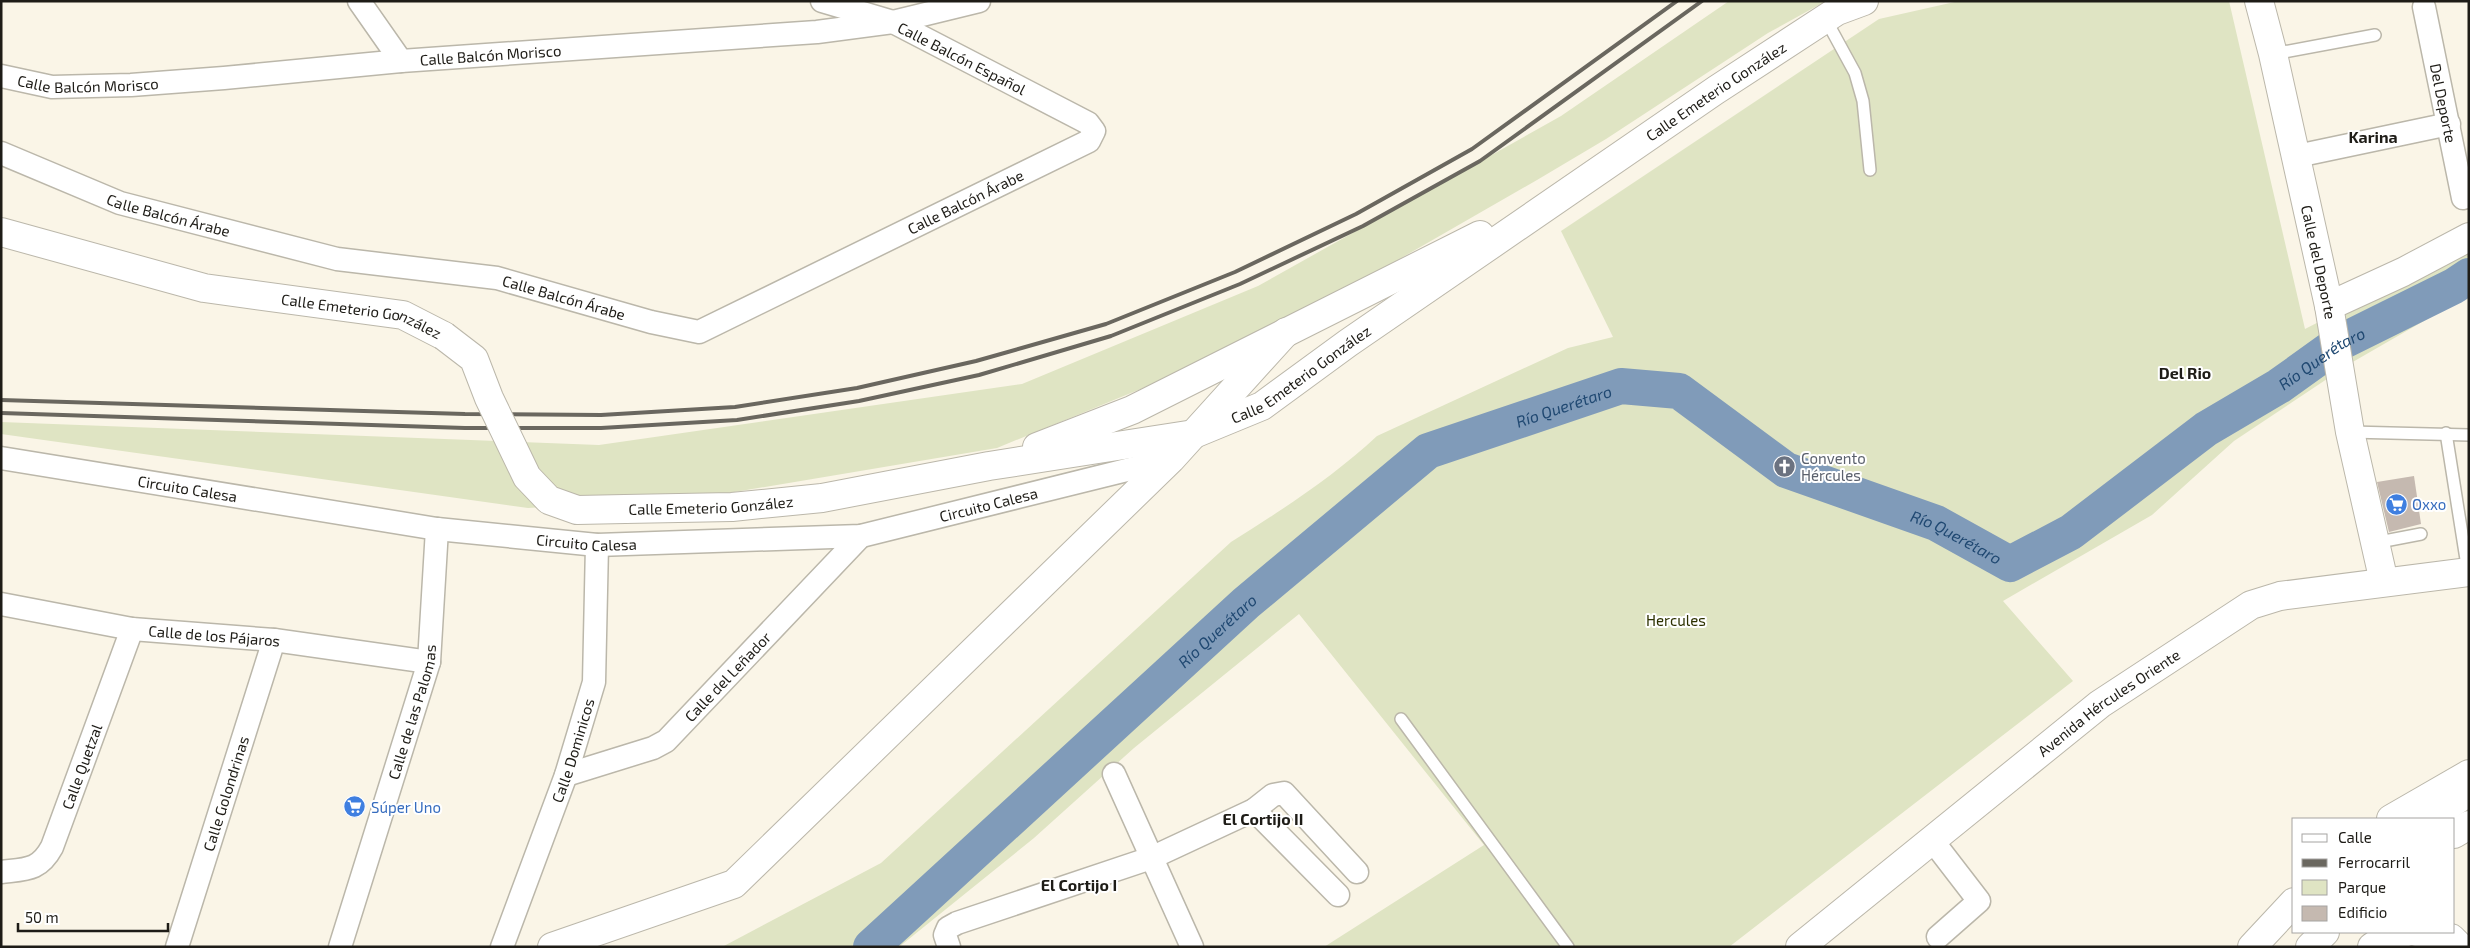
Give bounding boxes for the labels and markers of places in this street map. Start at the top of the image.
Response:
place label: Convento Hércules [1801,449,1866,484]
church icon: Convento Hércules [1773,455,1797,479]
supermarket icon: Oxxo [2384,492,2408,516]
place label: Oxxo [2412,495,2446,513]
supermarket icon: Súper Uno [343,795,367,819]
place label: Súper Uno [371,798,441,816]

